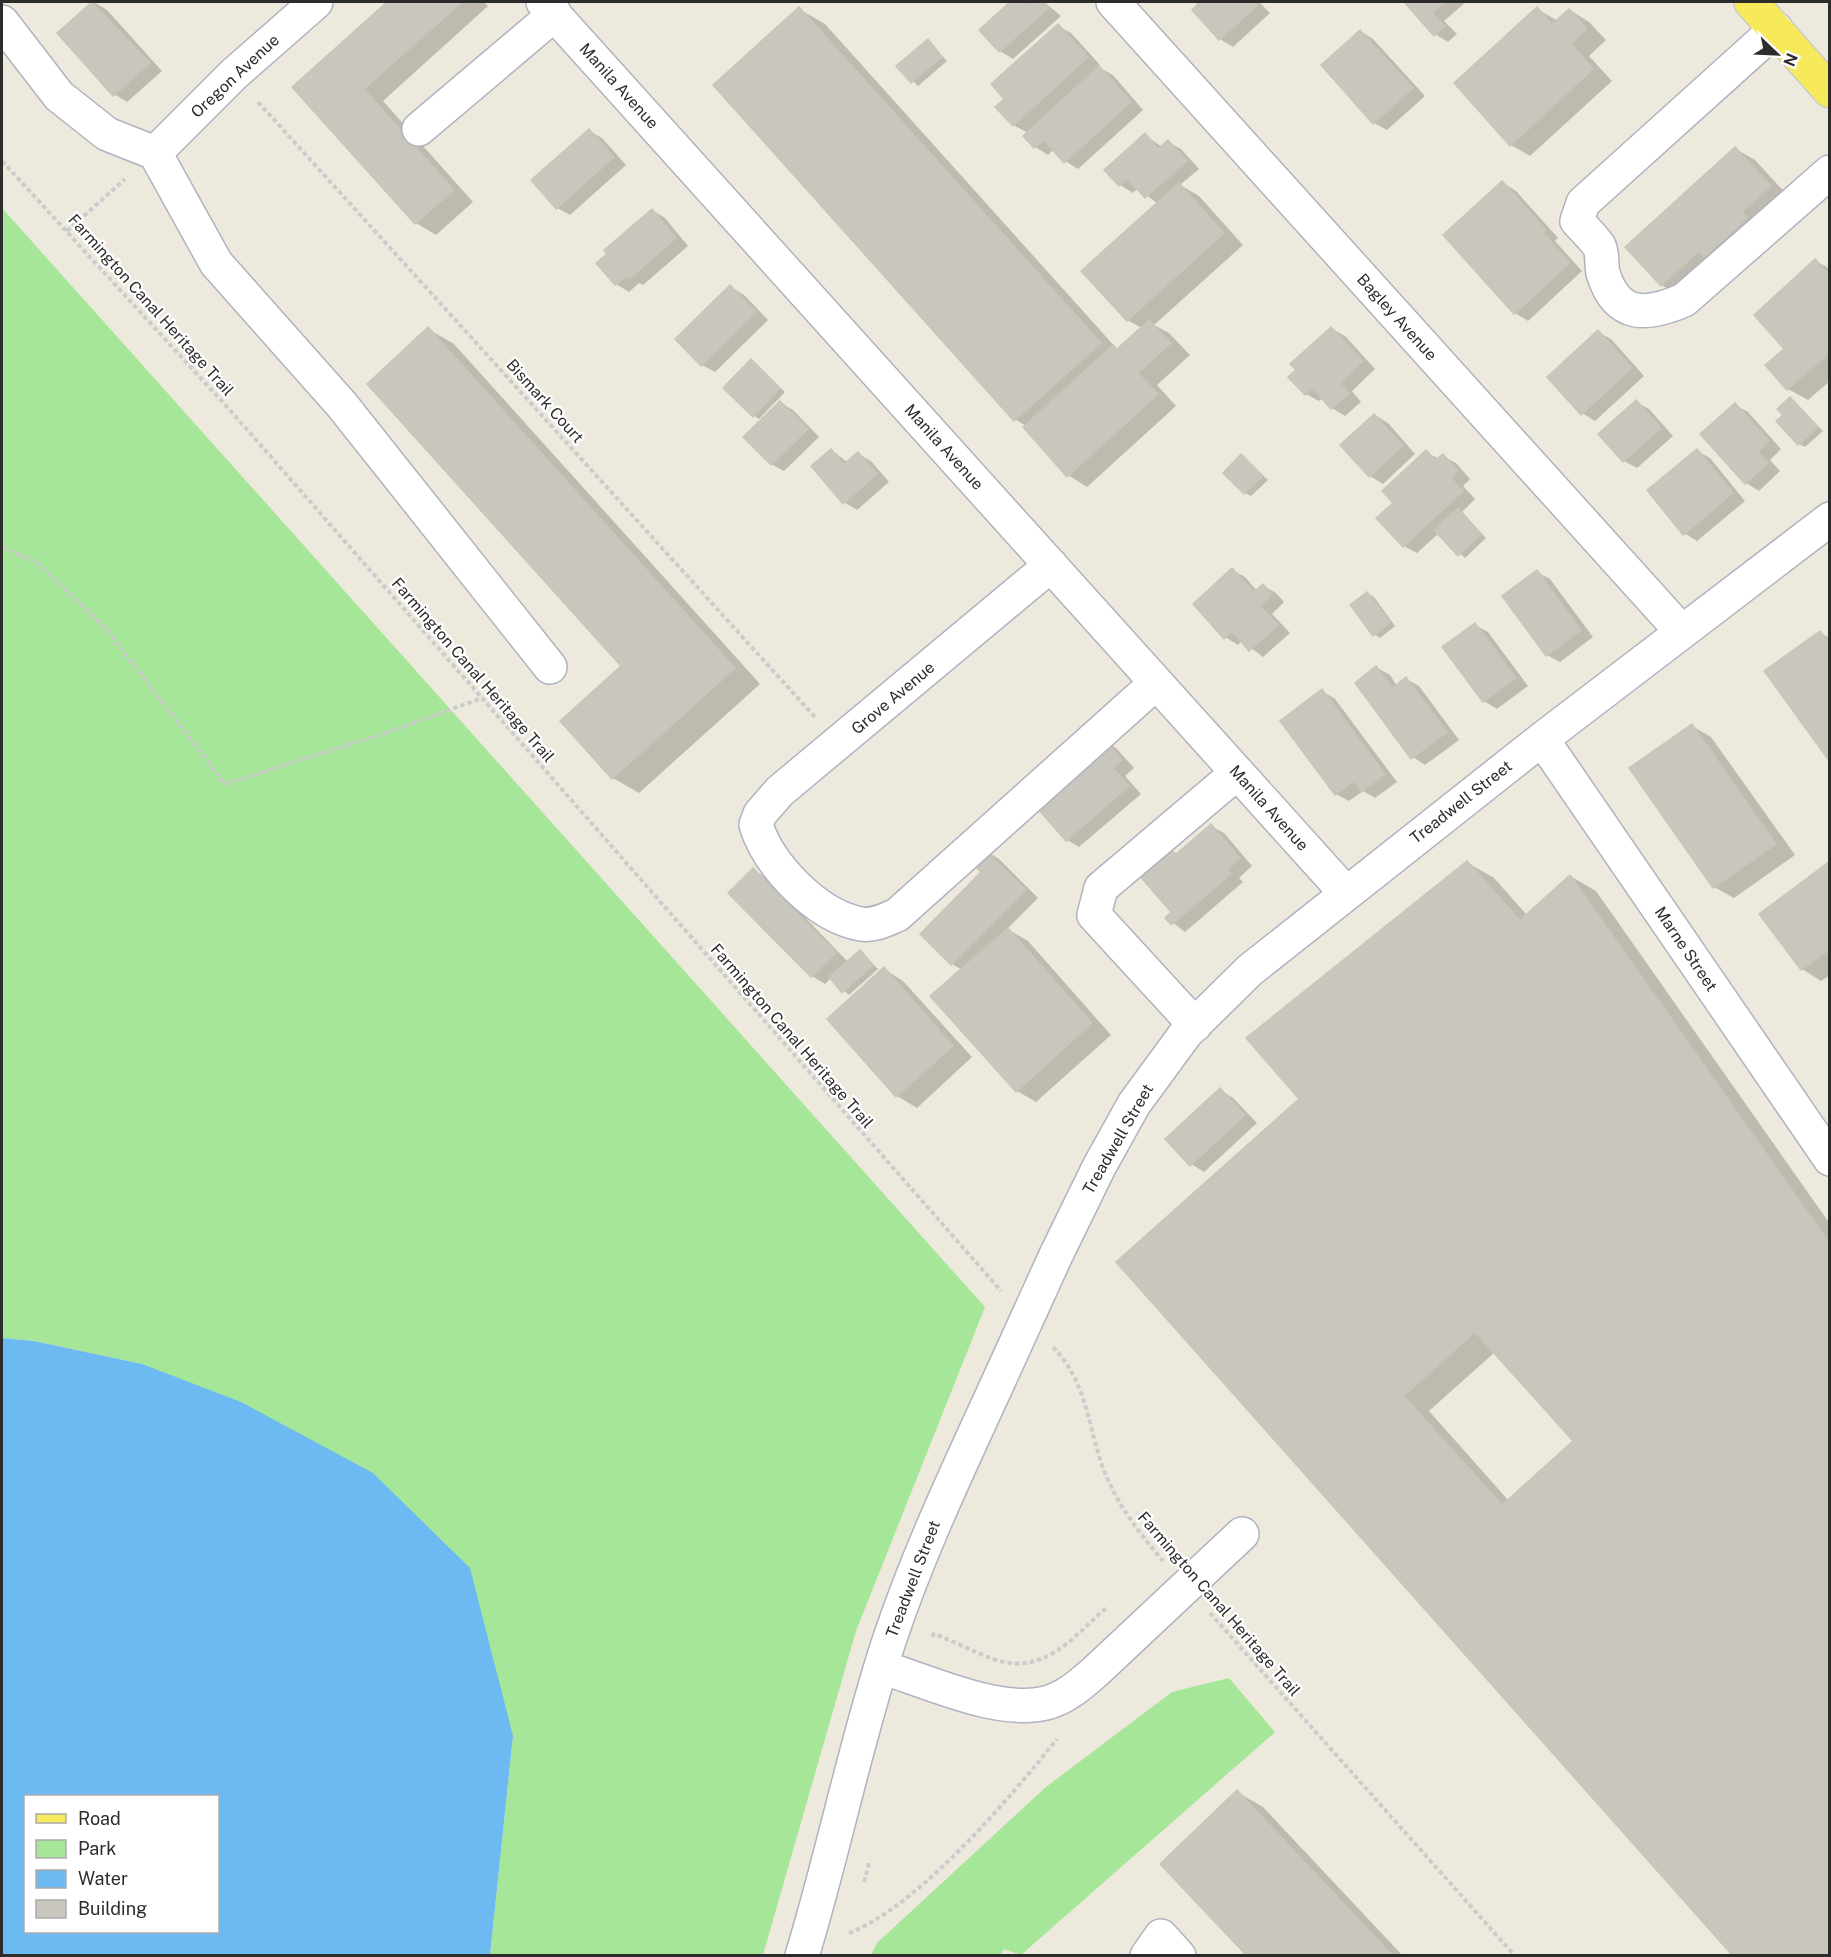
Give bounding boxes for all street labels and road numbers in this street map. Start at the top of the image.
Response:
street label: Oregon Avenue [187,30,283,122]
street label: Manila Avenue [576,39,662,133]
street label: Farmington Canal Heritage Trail [64,210,238,400]
street label: Bagley Avenue [1353,270,1441,364]
street label: Bismark Court [502,355,588,447]
street label: Manila Avenue [901,400,987,494]
street label: Farmington Canal Heritage Trail [388,574,558,766]
street label: Grove Avenue [848,658,938,738]
street label: Treadwell Street [1406,756,1516,848]
street label: Manila Avenue [1226,761,1312,855]
street label: Marne Street [1651,903,1721,995]
street label: Farmington Canal Heritage Trail [707,940,877,1132]
street label: Treadwell Street [1079,1081,1157,1197]
street label: Farmington Canal Heritage Trail [1134,1508,1304,1700]
street label: Treadwell Street [882,1518,944,1640]

